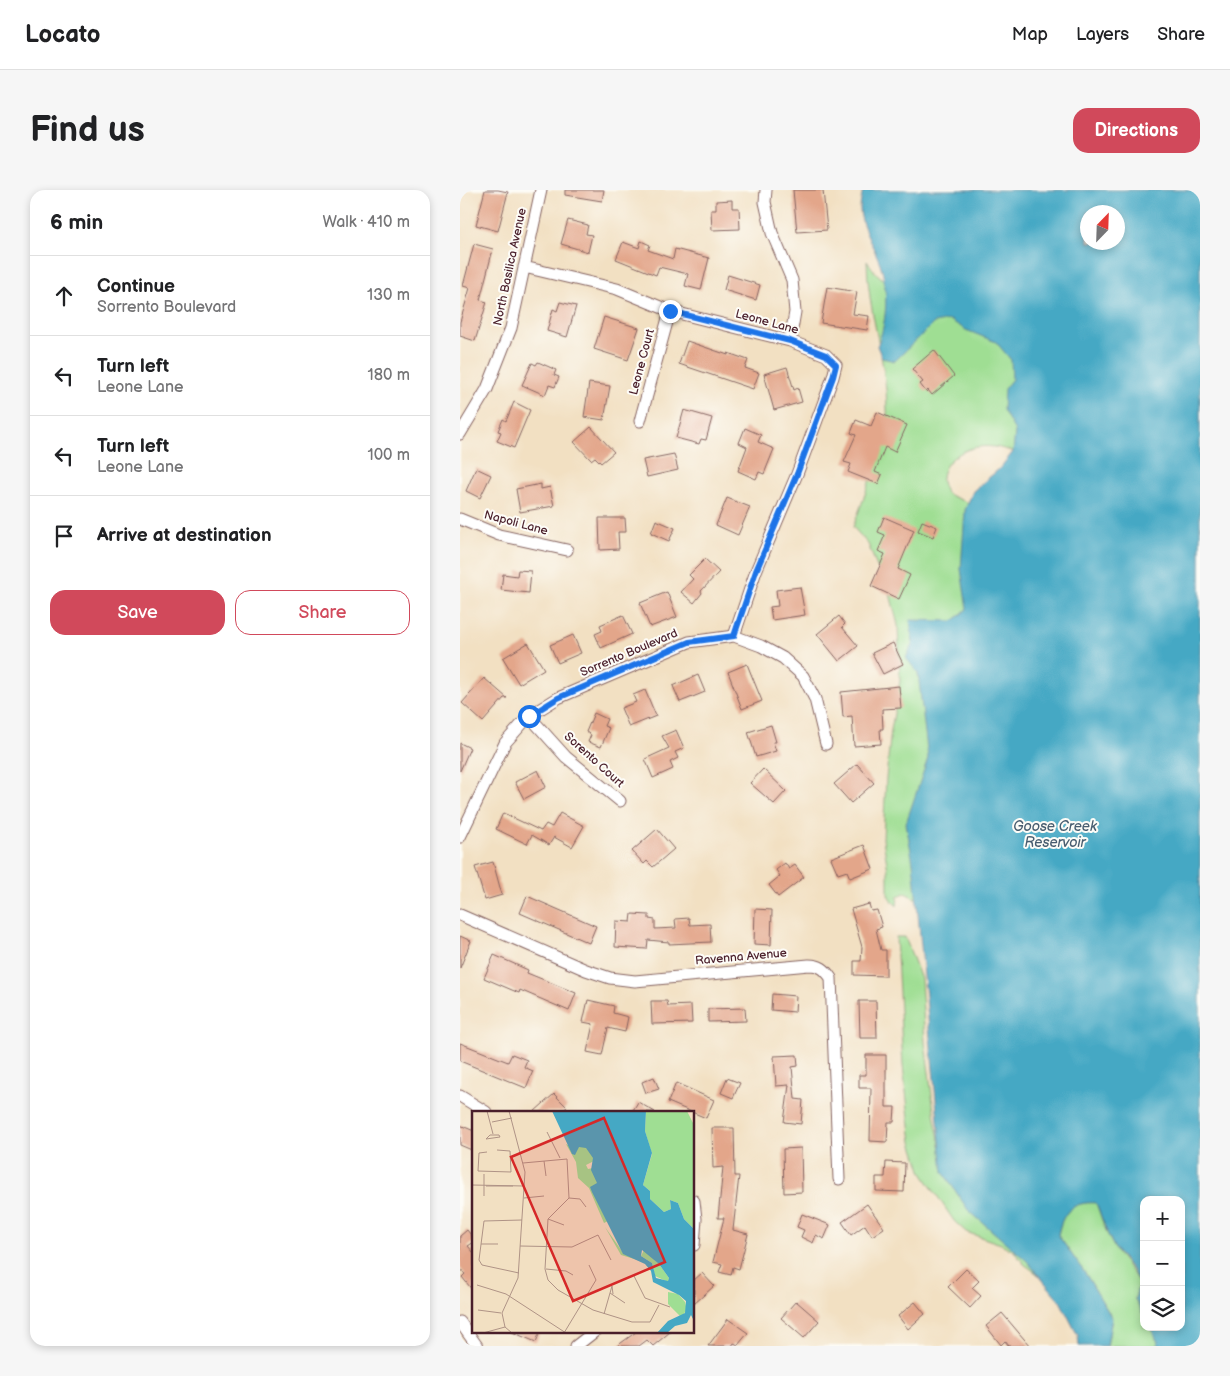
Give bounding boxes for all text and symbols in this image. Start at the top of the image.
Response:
text: Locato [25,20,100,49]
text: Map [1012,24,1048,45]
text: Layers [1076,24,1129,45]
text: Share [1157,24,1205,45]
button: Directions [1073,108,1200,153]
text: Find us [30,109,145,152]
north arrow [1080,205,1125,250]
street label: North Basilica Avenue [490,207,530,327]
text: 6 min [50,210,103,235]
text: Walk · 410 m [323,213,410,232]
text: Continue [97,275,175,298]
icon: ahead [50,282,78,310]
text: 130 m [367,286,410,305]
text: Sorrento Boulevard [97,298,236,317]
route end [659,300,682,323]
street label: Leone Lane [734,306,800,338]
street label: Leone Court [626,327,658,397]
text: Turn left [97,355,169,378]
icon: left [50,362,78,390]
text: 180 m [368,366,410,385]
text: Leone Lane [97,378,183,397]
text: Turn left [97,435,169,458]
icon: left [50,442,78,470]
text: 100 m [367,446,410,465]
text: Leone Lane [97,458,183,477]
street label: Napoli Lane [482,507,550,539]
icon: arrive [50,522,78,550]
text: Arrive at destination [97,524,272,547]
button: Save [50,590,225,635]
button: Share [235,590,410,635]
street label: Sorrento Boulevard [578,626,680,680]
route start [518,705,541,728]
street label: Sorento Court [561,729,627,791]
water label: Goose Creek Reservoir [1013,818,1098,851]
street label: Ravenna Avenue [695,946,787,968]
inset map [472,1111,695,1334]
map controls [1140,1196,1185,1331]
button: + [1140,1196,1185,1241]
button: − [1140,1241,1185,1286]
button: layers [1140,1286,1185,1331]

